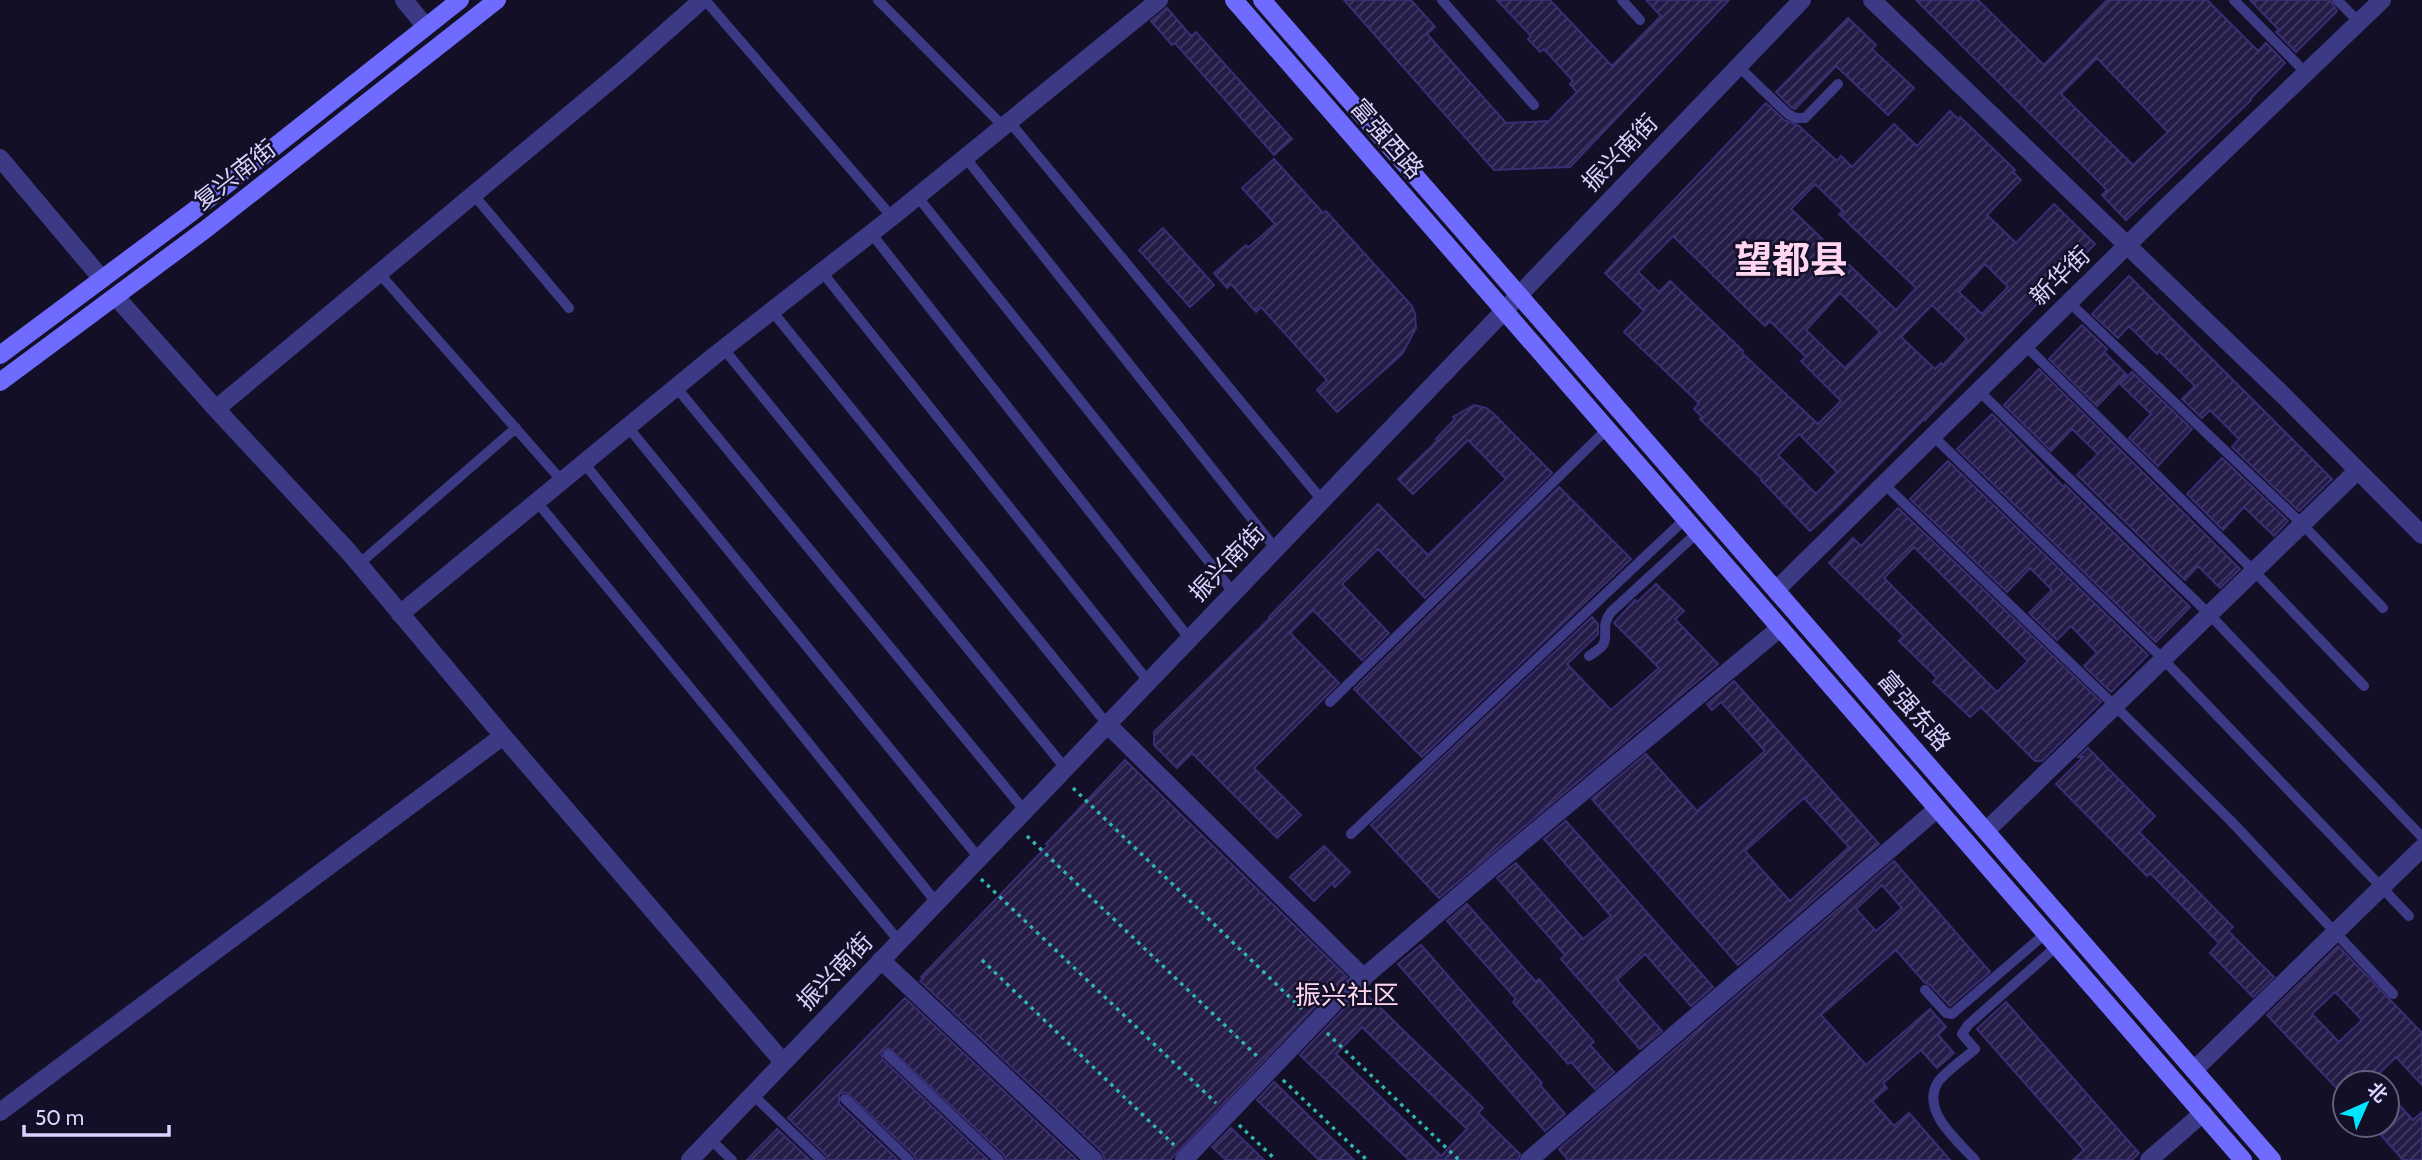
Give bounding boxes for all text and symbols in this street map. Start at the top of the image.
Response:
street label: 富强西路 [1345,93,1430,184]
street label: 振兴南街 [1576,108,1663,197]
street label: 复兴南街 [188,134,281,216]
district label: 望都县 [1734,236,1848,283]
street label: 新华街 [2024,240,2096,311]
street label: 振兴南街 [1183,518,1270,607]
street label: 富强东路 [1872,665,1957,756]
street label: 振兴南街 [791,927,878,1016]
district label: 振兴社区 [1295,979,1399,1011]
north arrow [2331,1069,2401,1139]
text: 北 [2363,1077,2393,1107]
scale bar [24,1094,170,1138]
text: 50 m [35,1105,84,1130]

